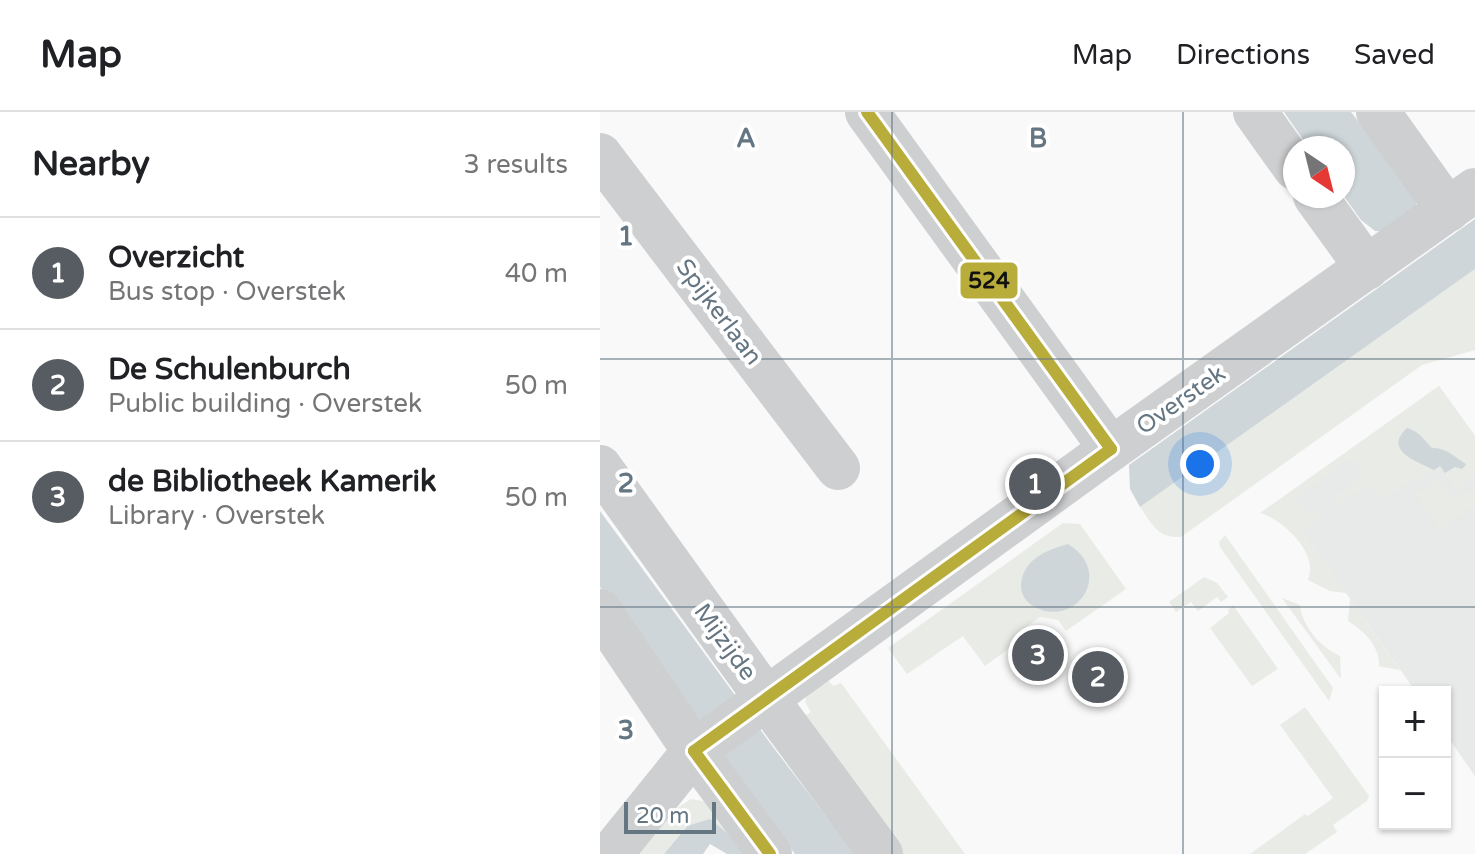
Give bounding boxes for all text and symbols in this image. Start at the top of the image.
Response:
text: Map [40,32,122,78]
text: Map [1072,38,1132,72]
text: Directions [1176,38,1310,72]
text: Saved [1354,38,1435,72]
text: A [736,123,756,154]
text: B [1029,123,1047,154]
north arrow [1283,136,1355,208]
text: Nearby [32,144,150,185]
text: 3 results [463,149,568,180]
text: 1 [618,221,634,252]
text: Overzicht [108,239,244,276]
street label: Spijkerlaan [670,253,768,371]
text: 1 [50,258,66,289]
text: 40 m [505,258,568,289]
line badge: 524 [959,261,1019,300]
text: 524 [968,268,1010,294]
text: Bus stop · Overstek [108,276,346,307]
text: De Schulenburch [108,351,351,388]
street label: Overstek [1131,359,1231,441]
text: 2 [50,370,66,401]
text: 50 m [505,370,568,401]
text: Public building · Overstek [108,388,422,419]
your location [1180,444,1220,484]
pin: 1 [1009,454,1061,514]
text: de Bibliotheek Kamerik [108,463,436,500]
text: 2 [618,468,634,499]
text: 3 [50,482,66,513]
text: 50 m [505,482,568,513]
text: Library · Overstek [108,500,325,531]
street label: Mijzijde [687,598,763,686]
pin: 3 [1012,625,1064,685]
pin: 2 [1072,647,1124,707]
map controls [1379,686,1451,830]
button: + [1379,686,1451,758]
text: 3 [618,715,634,746]
button: − [1379,758,1451,830]
scale bar [624,798,716,834]
text: 20 m [636,803,690,829]

